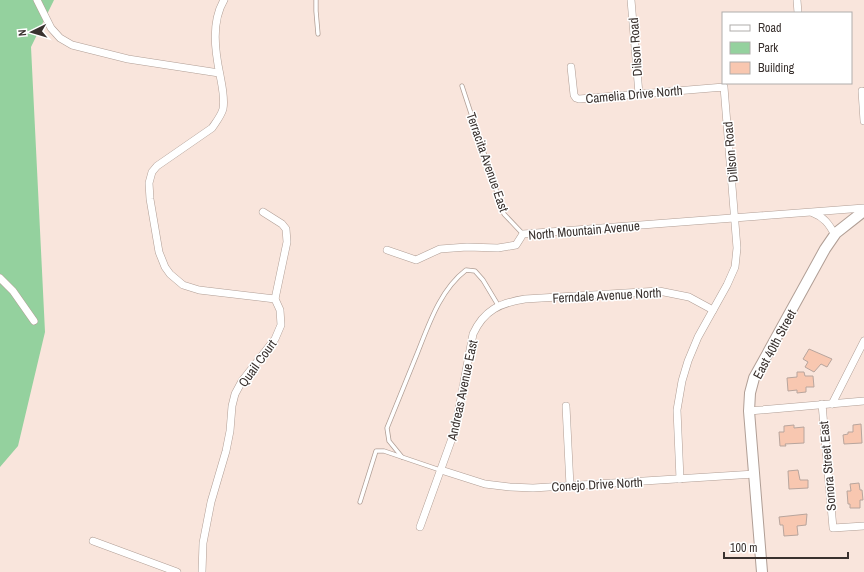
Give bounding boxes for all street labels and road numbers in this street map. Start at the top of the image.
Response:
street label: Dilson Road [625,17,646,77]
street label: Camelia Drive North [585,82,683,107]
street label: Terracita Avenue East [463,110,513,214]
street label: Dillson Road [719,121,742,183]
street label: North Mountain Avenue [528,217,641,244]
street label: Ferndale Avenue North [552,284,662,307]
street label: East 40th Street [749,306,800,382]
street label: Quail Court [235,336,280,390]
street label: Andreas Avenue East [443,338,481,443]
street label: Sonora Street East [815,420,840,512]
street label: Conejo Drive North [551,474,643,495]

